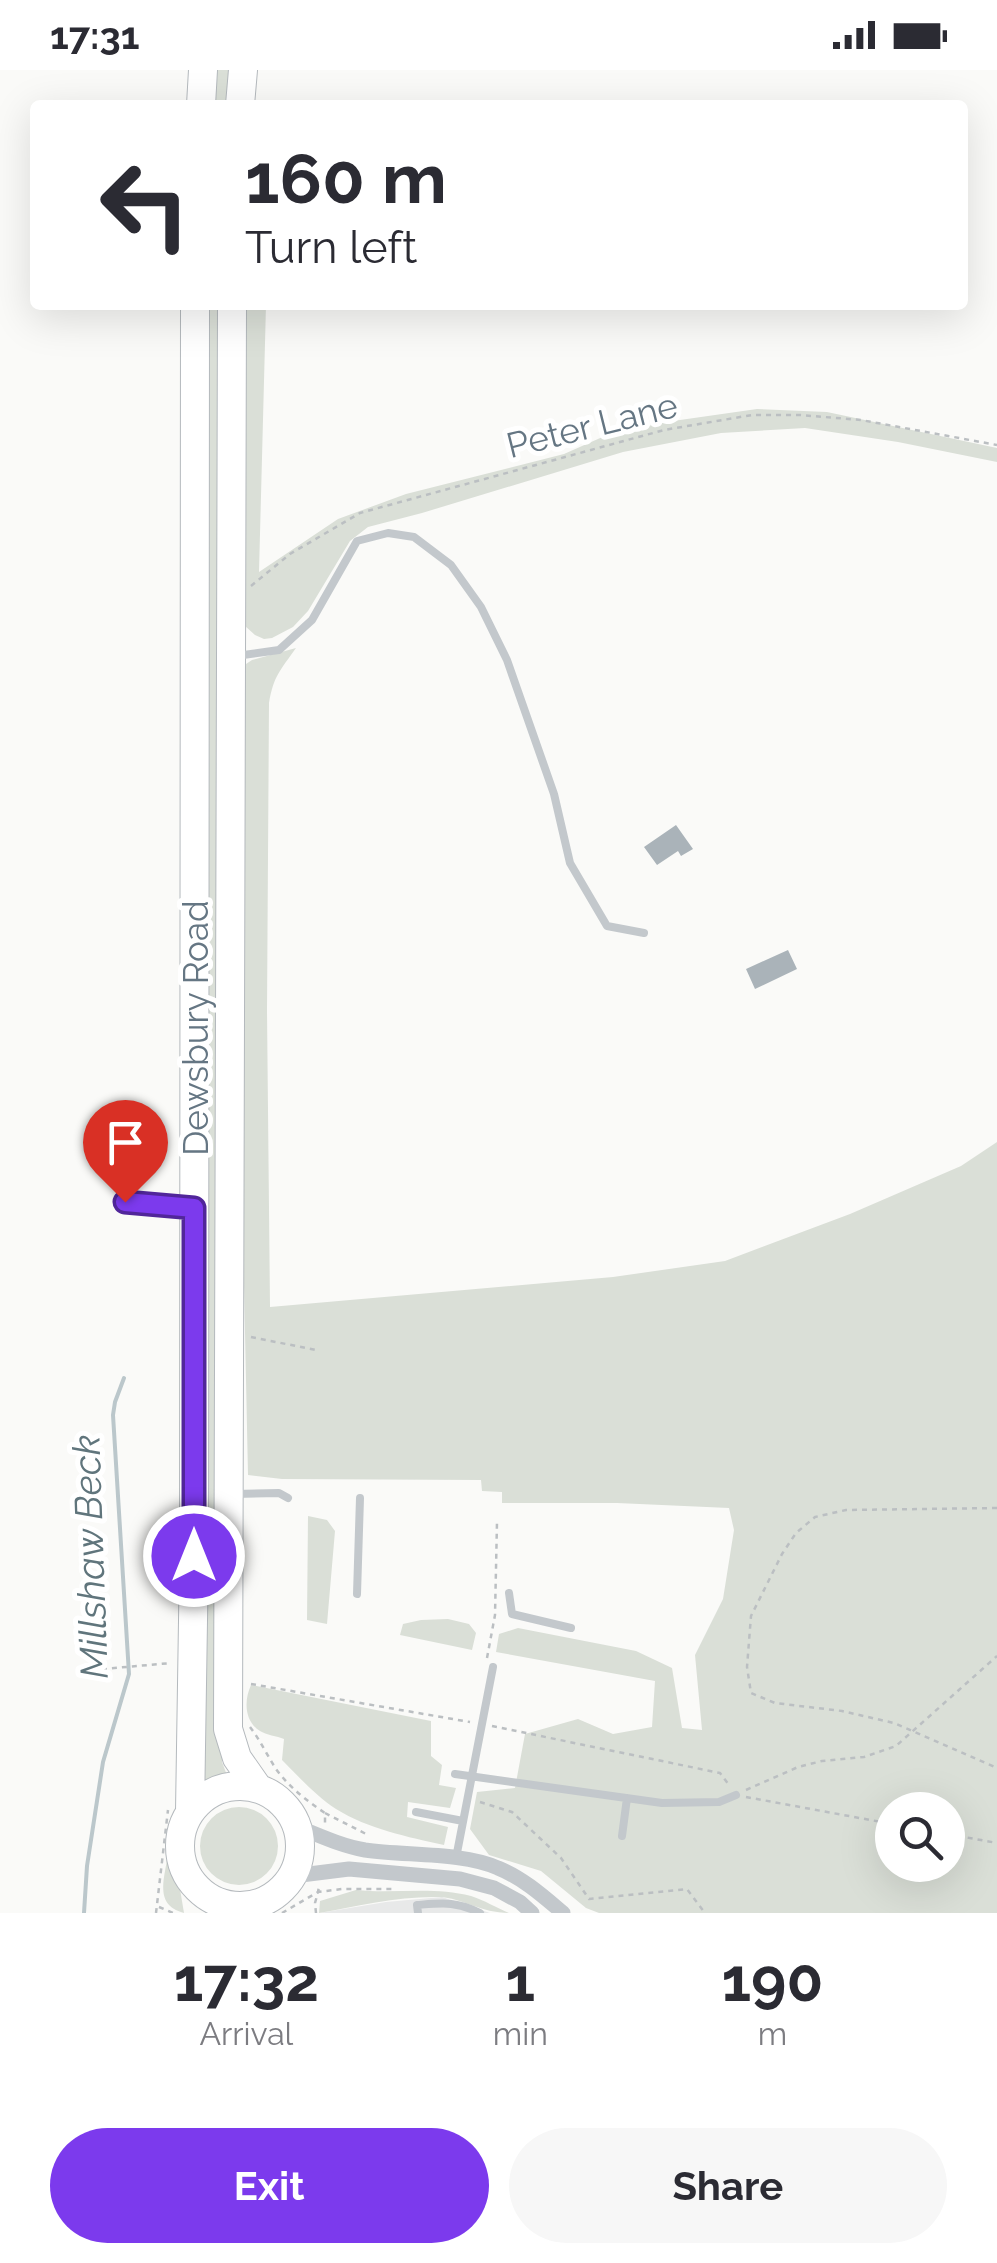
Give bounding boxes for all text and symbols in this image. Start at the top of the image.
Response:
text: 17:31 [50,13,139,58]
text: 160 m [245,137,447,219]
icon: left [80,140,210,270]
text: Turn left [245,221,417,274]
street label: Peter Lane [502,384,682,466]
street label: Dewsbury Road [175,900,216,1156]
pin [83,1100,168,1203]
icon: arrive [98,1115,153,1170]
water label: Millshaw Beck [63,1434,117,1680]
position arrow [142,1504,246,1608]
map controls [875,1792,965,1882]
button: search [875,1792,965,1882]
text: 17:32 [174,1945,319,2015]
text: 1 [505,1945,535,2015]
text: 190 [721,1945,823,2015]
text: Arrival [199,2015,293,2052]
text: min [493,2015,548,2052]
text: m [758,2015,787,2052]
button: Exit [50,2128,489,2243]
button: Share [509,2128,947,2243]

